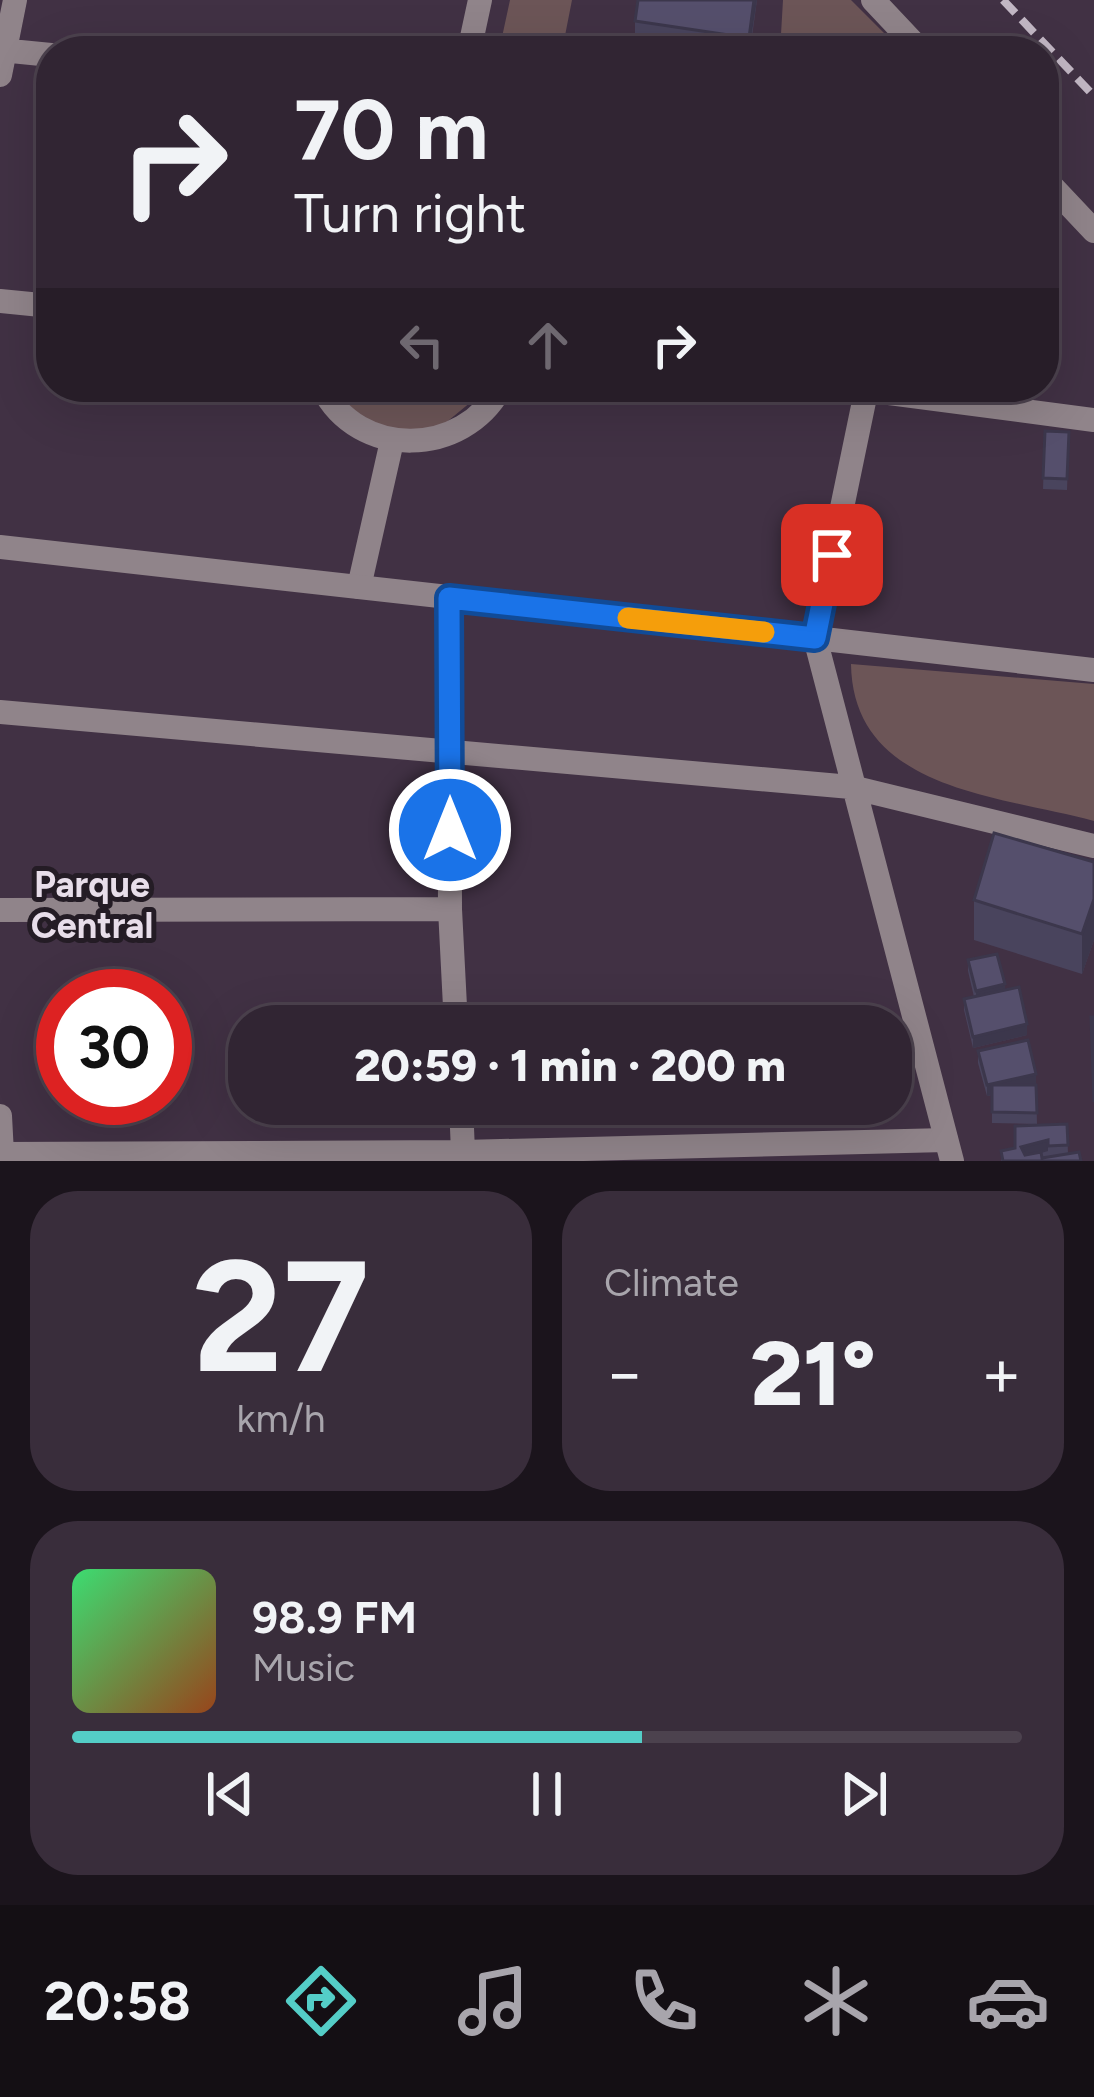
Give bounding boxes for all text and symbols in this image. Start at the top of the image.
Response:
text: 70 m [294,79,488,180]
icon: right [96,84,252,240]
text: Turn right [294,181,526,246]
icon: left [389,312,455,378]
icon: ahead [515,312,581,378]
icon: right [641,312,707,378]
pin [781,504,883,606]
icon: arrive [799,522,865,588]
position arrow [387,767,513,893]
district label: Parque Central [31,863,153,947]
speed limit sign: 30 [36,969,192,1125]
text: 20:59 · 1 min · 200 m [354,1038,786,1092]
text: 27 [192,1223,370,1410]
text: Climate [604,1259,739,1306]
text: 21° [750,1319,876,1428]
text: − [604,1333,645,1413]
text: + [981,1333,1022,1413]
text: km/h [236,1395,326,1442]
text: 98.9 FM [252,1590,417,1644]
text: Music [252,1644,355,1691]
icon: previous [197,1761,263,1827]
icon: pause [514,1761,580,1827]
icon: next [831,1761,897,1827]
icon: directions [279,1959,363,2043]
icon: music [451,1959,535,2043]
icon: phone [622,1959,706,2043]
icon: climate [794,1959,878,2043]
icon: car [966,1959,1050,2043]
text: 20:58 [44,1969,191,2034]

